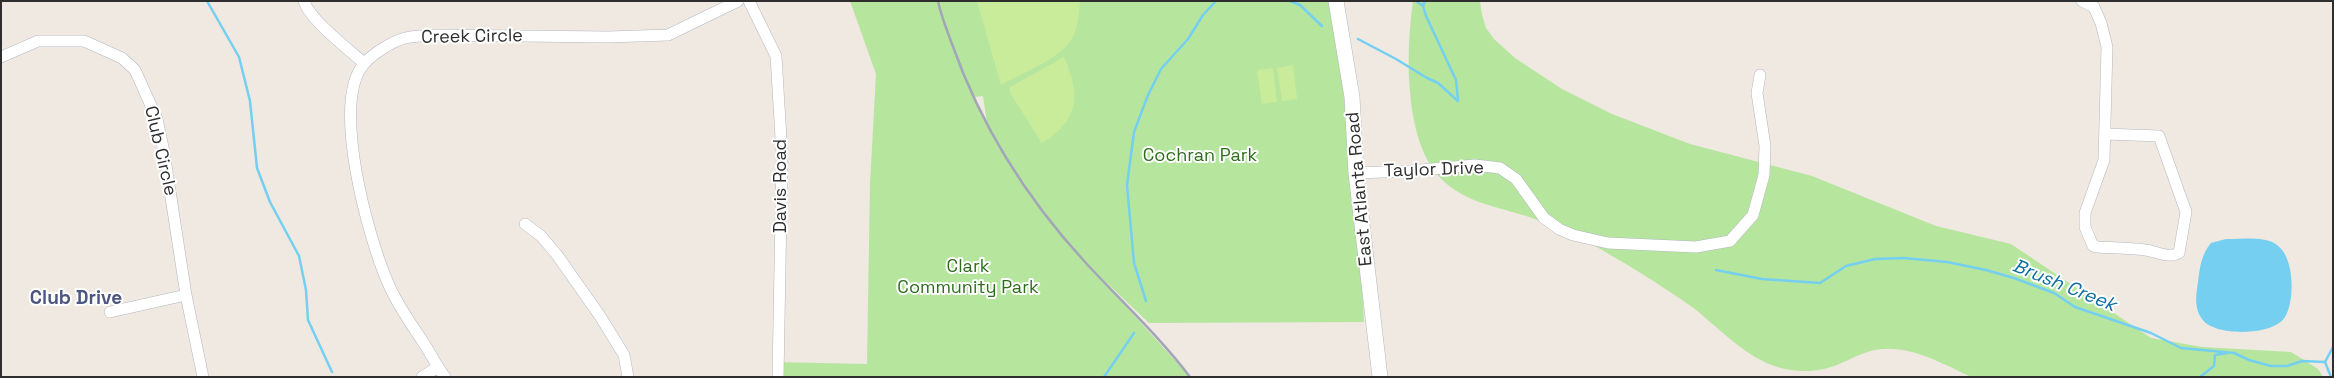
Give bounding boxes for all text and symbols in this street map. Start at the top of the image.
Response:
street label: Creek Circle [421,25,523,49]
street label: Club Circle [139,104,181,198]
street label: East Atlanta Road [1342,111,1378,267]
street label: Davis Road [770,139,792,233]
park label: Cochran Park [1143,145,1257,167]
street label: Taylor Drive [1384,157,1484,183]
water label: Brush Creek [2009,255,2119,317]
park label: Clark Community Park [897,256,1039,298]
district label: Club Drive [30,288,122,310]

